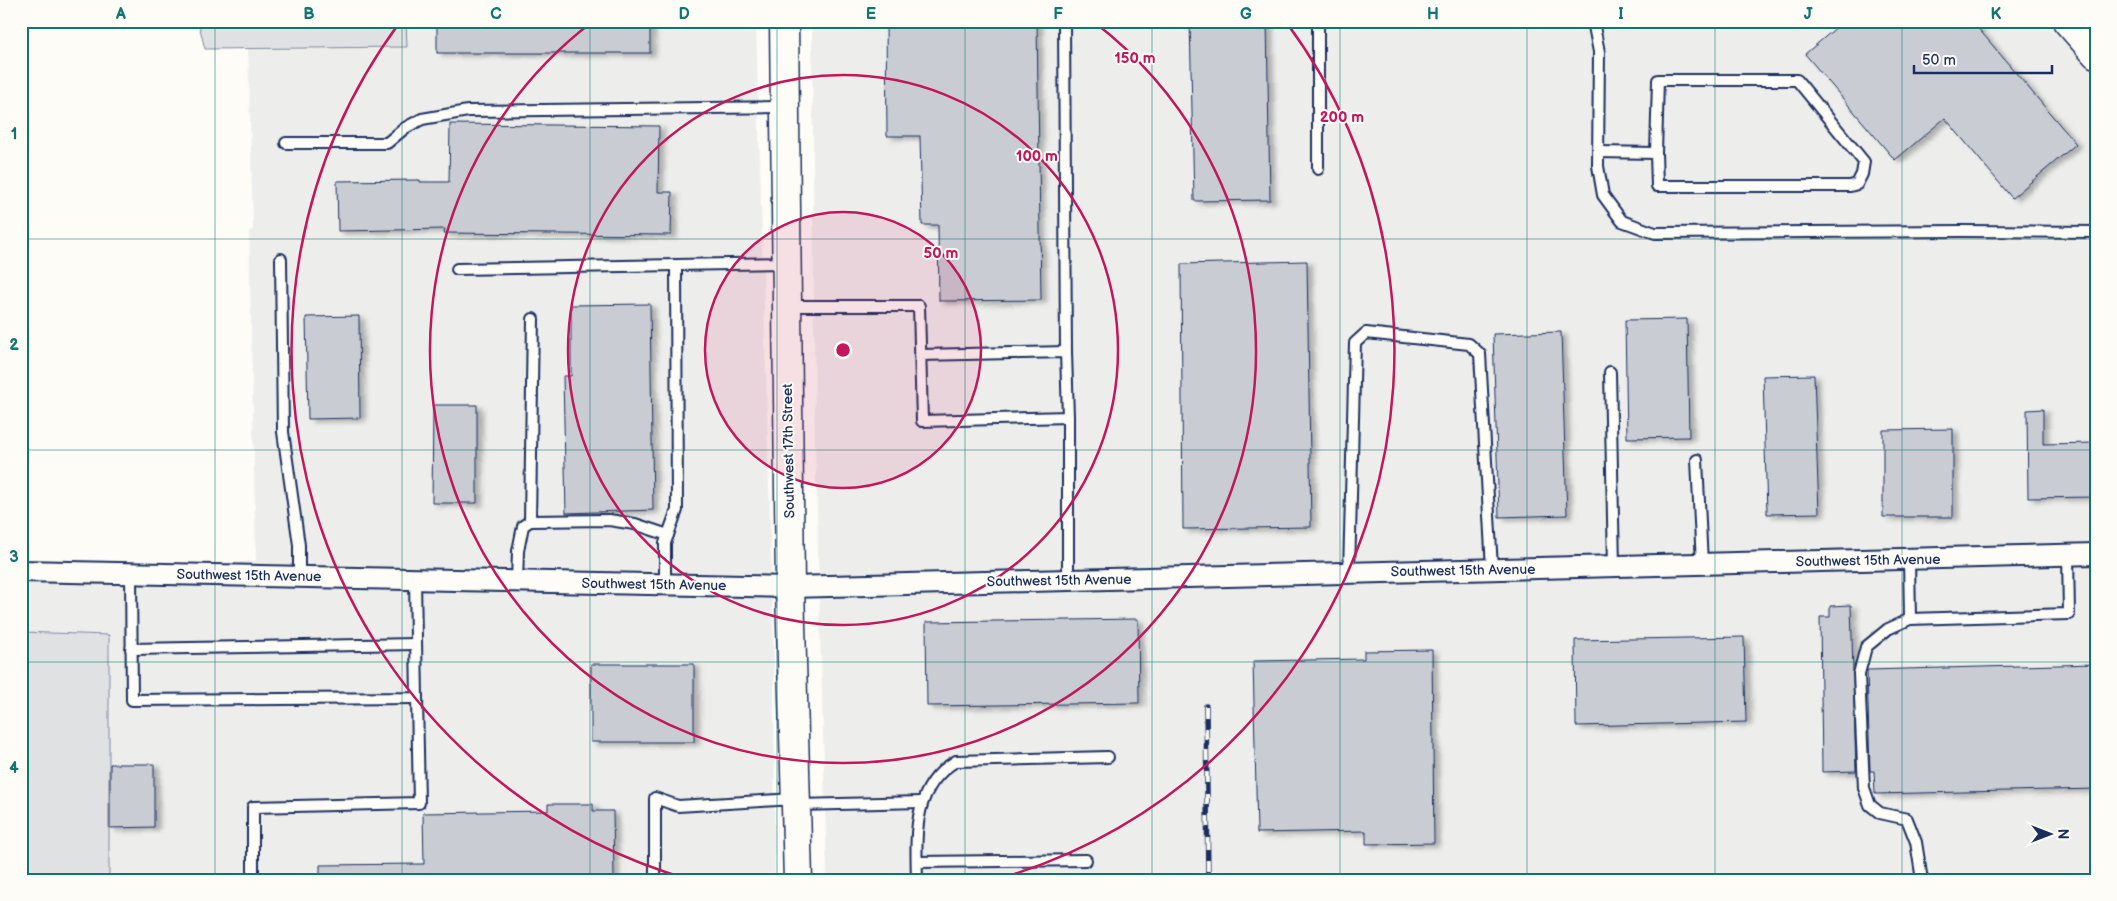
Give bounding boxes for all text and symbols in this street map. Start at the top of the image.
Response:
text: A [115,5,126,24]
text: B [303,5,315,24]
text: C [490,5,502,24]
text: D [678,5,690,24]
text: E [866,5,876,24]
text: F [1053,5,1063,24]
text: G [1240,5,1252,24]
text: H [1427,5,1439,24]
text: I [1618,5,1624,24]
text: J [1804,5,1813,24]
text: K [1991,5,2002,24]
scale bar [1914,42,2052,74]
text: 150 m [1114,49,1156,68]
text: 50 m [1922,51,1956,70]
text: 200 m [1320,108,1364,127]
text: 1 [11,125,17,144]
text: 100 m [1016,147,1058,166]
text: 50 m [924,244,959,263]
text: 2 [9,336,19,355]
centre of rings [834,341,852,359]
street label: Southwest 17th Street [779,383,798,519]
text: 3 [9,548,19,567]
street label: Southwest 15th Avenue [1795,551,1941,570]
street label: Southwest 15th Avenue [1390,561,1536,580]
street label: Southwest 15th Avenue [176,566,322,585]
street label: Southwest 15th Avenue [986,571,1132,590]
street label: Southwest 15th Avenue [581,575,727,594]
text: 4 [9,759,19,778]
north arrow [2024,808,2074,858]
text: N [2054,829,2071,839]

